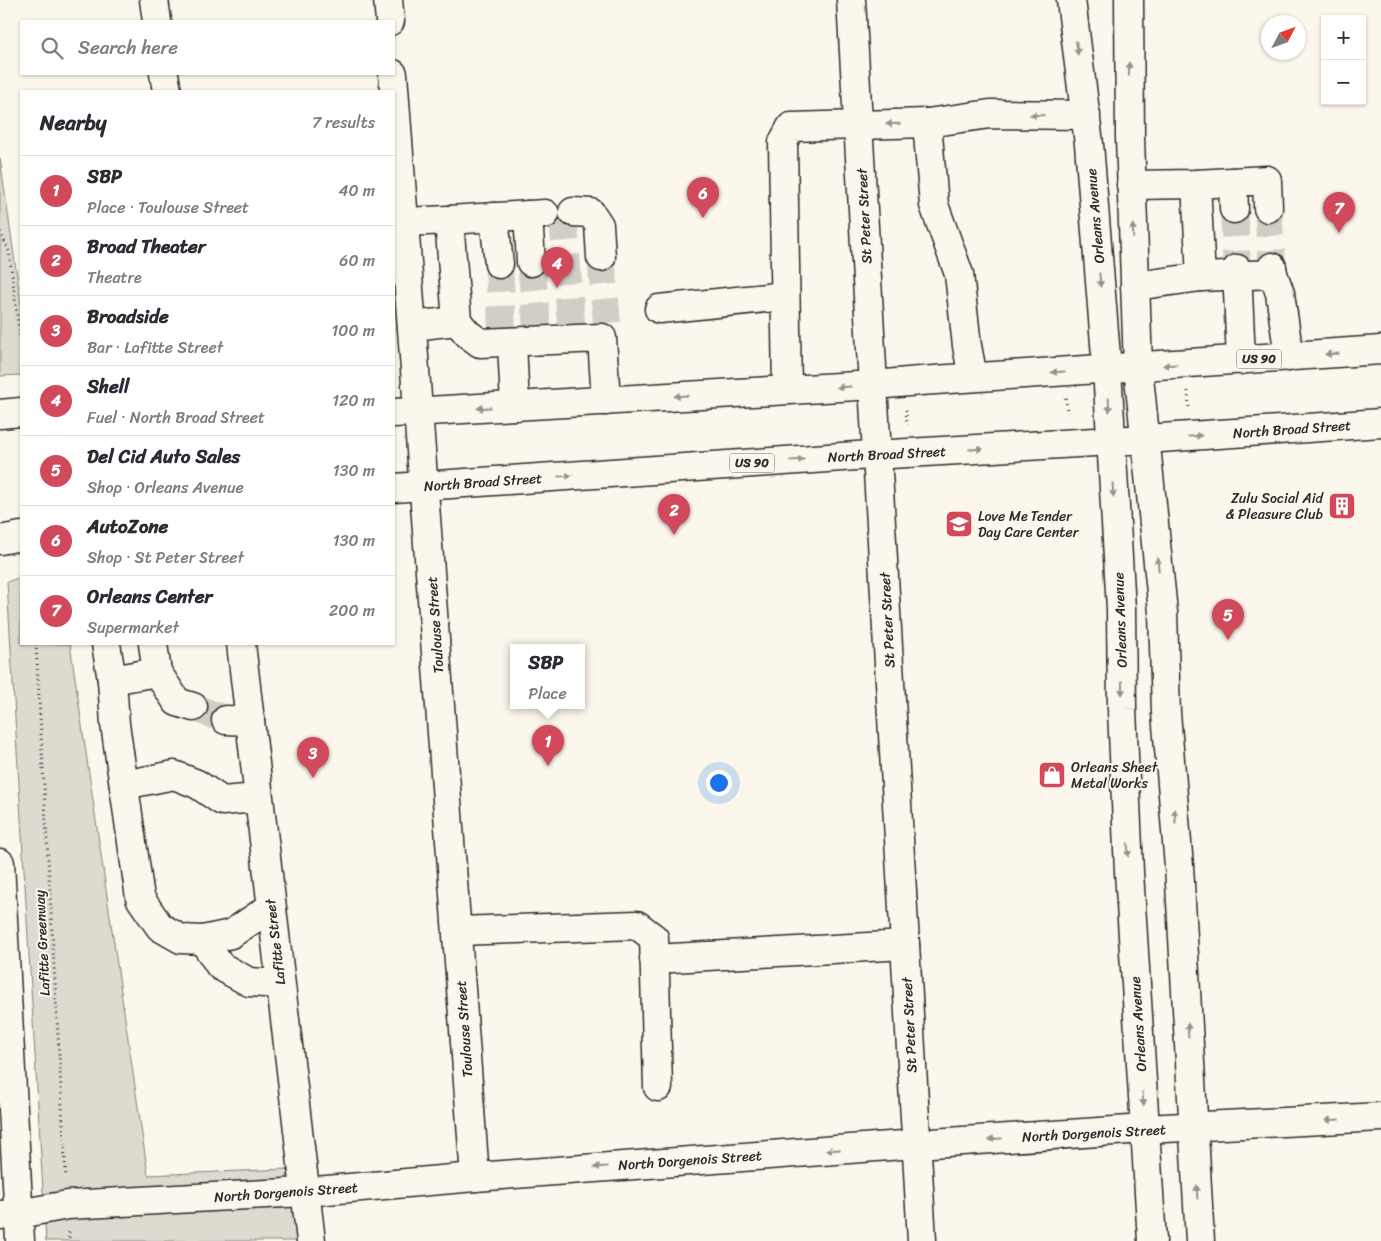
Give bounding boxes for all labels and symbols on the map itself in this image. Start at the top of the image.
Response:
north arrow [1261,15,1306,60]
one-way arrow [1073,41,1081,57]
one-way arrow [1125,60,1133,76]
one-way arrow [1029,110,1045,118]
one-way arrow [884,120,900,128]
street label: St Peter Street [849,166,879,264]
street label: Orleans Avenue [1079,167,1112,265]
pin: 6 [687,177,719,218]
pin: 7 [1323,192,1355,233]
one-way arrow [1129,223,1137,239]
pin: 4 [541,247,573,288]
one-way arrow [1096,272,1104,288]
road number: US 90 [1236,349,1282,368]
one-way arrow [1324,350,1340,358]
one-way arrow [1162,361,1178,369]
one-way arrow [1050,369,1066,377]
one-way arrow [835,383,851,391]
one-way arrow [673,393,689,401]
one-way arrow [1105,398,1113,414]
one-way arrow [476,404,492,412]
street label: North Broad Street [1232,413,1352,446]
one-way arrow [1187,432,1203,440]
street label: North Broad Street [827,439,947,470]
one-way arrow [968,444,984,452]
road number: US 90 [730,453,774,472]
one-way arrow [789,456,805,464]
street label: North Broad Street [423,466,543,499]
one-way arrow [557,472,573,480]
one-way arrow [1110,483,1118,499]
place label: Zulu Social Aid & Pleasure Club [1226,486,1325,527]
building icon: Zulu Social Aid & Pleasure Club [1327,491,1357,521]
pin: 2 [658,494,690,535]
place label: Love Me Tender Day Care Center [978,504,1080,545]
school or university icon: Love Me Tender Day Care Center [944,509,974,539]
one-way arrow [1154,556,1162,572]
street label: St Peter Street [872,570,902,668]
street label: Orleans Avenue [1106,572,1135,668]
street label: Toulouse Street [420,576,451,674]
pin: 5 [1212,599,1244,640]
one-way arrow [1118,680,1126,696]
pin: 1 [532,725,564,766]
pin: 3 [297,737,329,778]
place label: Orleans Sheet Metal Works [1071,755,1159,796]
shop icon: Orleans Sheet Metal Works [1037,760,1067,790]
your location [706,770,732,796]
one-way arrow [1170,807,1178,823]
one-way arrow [1124,842,1132,858]
street label: Lafitte Greenway [27,889,58,997]
street label: Lafitte Street [258,896,293,986]
street label: St Peter Street [894,975,924,1073]
street label: Orleans Avenue [1123,975,1154,1072]
street label: Toulouse Street [449,980,480,1078]
one-way arrow [1184,1022,1192,1038]
one-way arrow [1140,1092,1148,1108]
street label: North Dorgenois Street [1021,1117,1167,1150]
one-way arrow [1324,1117,1340,1125]
one-way arrow [987,1135,1003,1143]
street label: North Dorgenois Street [617,1143,763,1178]
one-way arrow [825,1146,841,1154]
one-way arrow [593,1163,609,1171]
street label: North Dorgenois Street [213,1175,359,1210]
one-way arrow [1193,1184,1201,1200]

